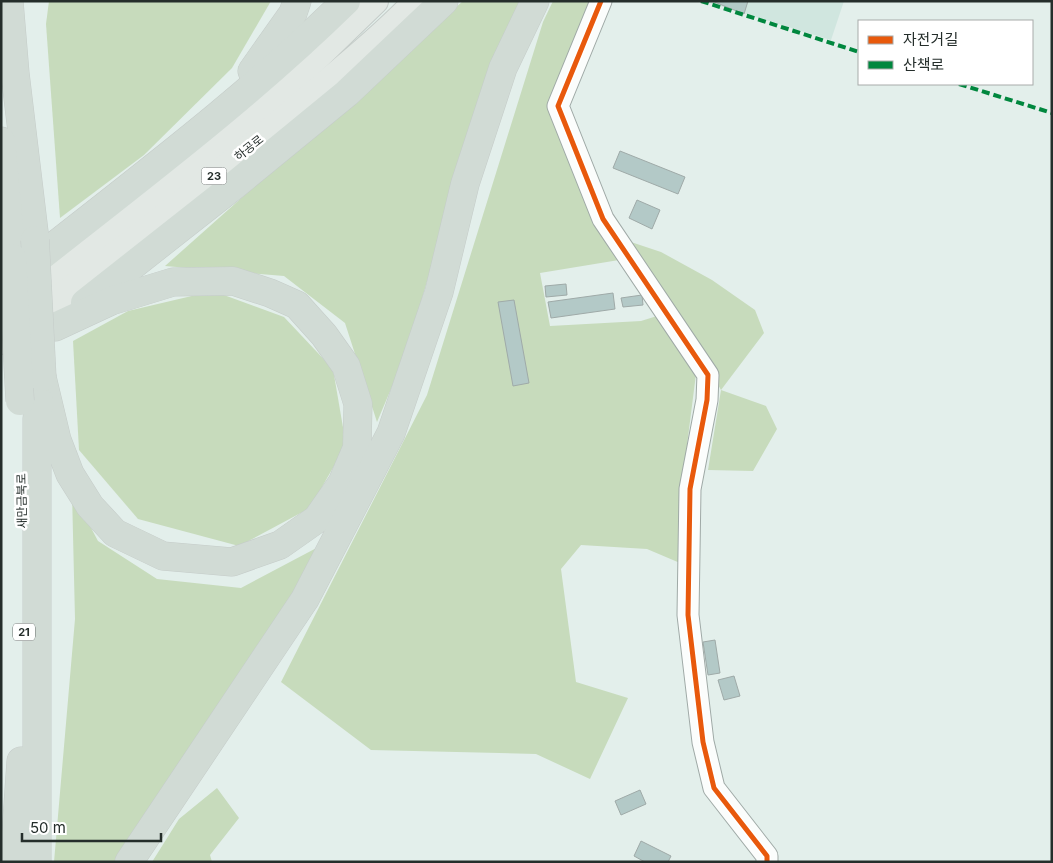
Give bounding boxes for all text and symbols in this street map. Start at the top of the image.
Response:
legend [858,20,1033,85]
text: 자전거길 [903,30,958,49]
text: 산책로 [903,55,944,74]
street label: 하공로 [231,131,266,164]
road number: 23 [202,168,226,185]
street label: 새만금북로 [14,473,29,529]
road number: 21 [13,624,35,640]
scale bar [22,810,161,842]
text: 50 m [30,818,66,837]

